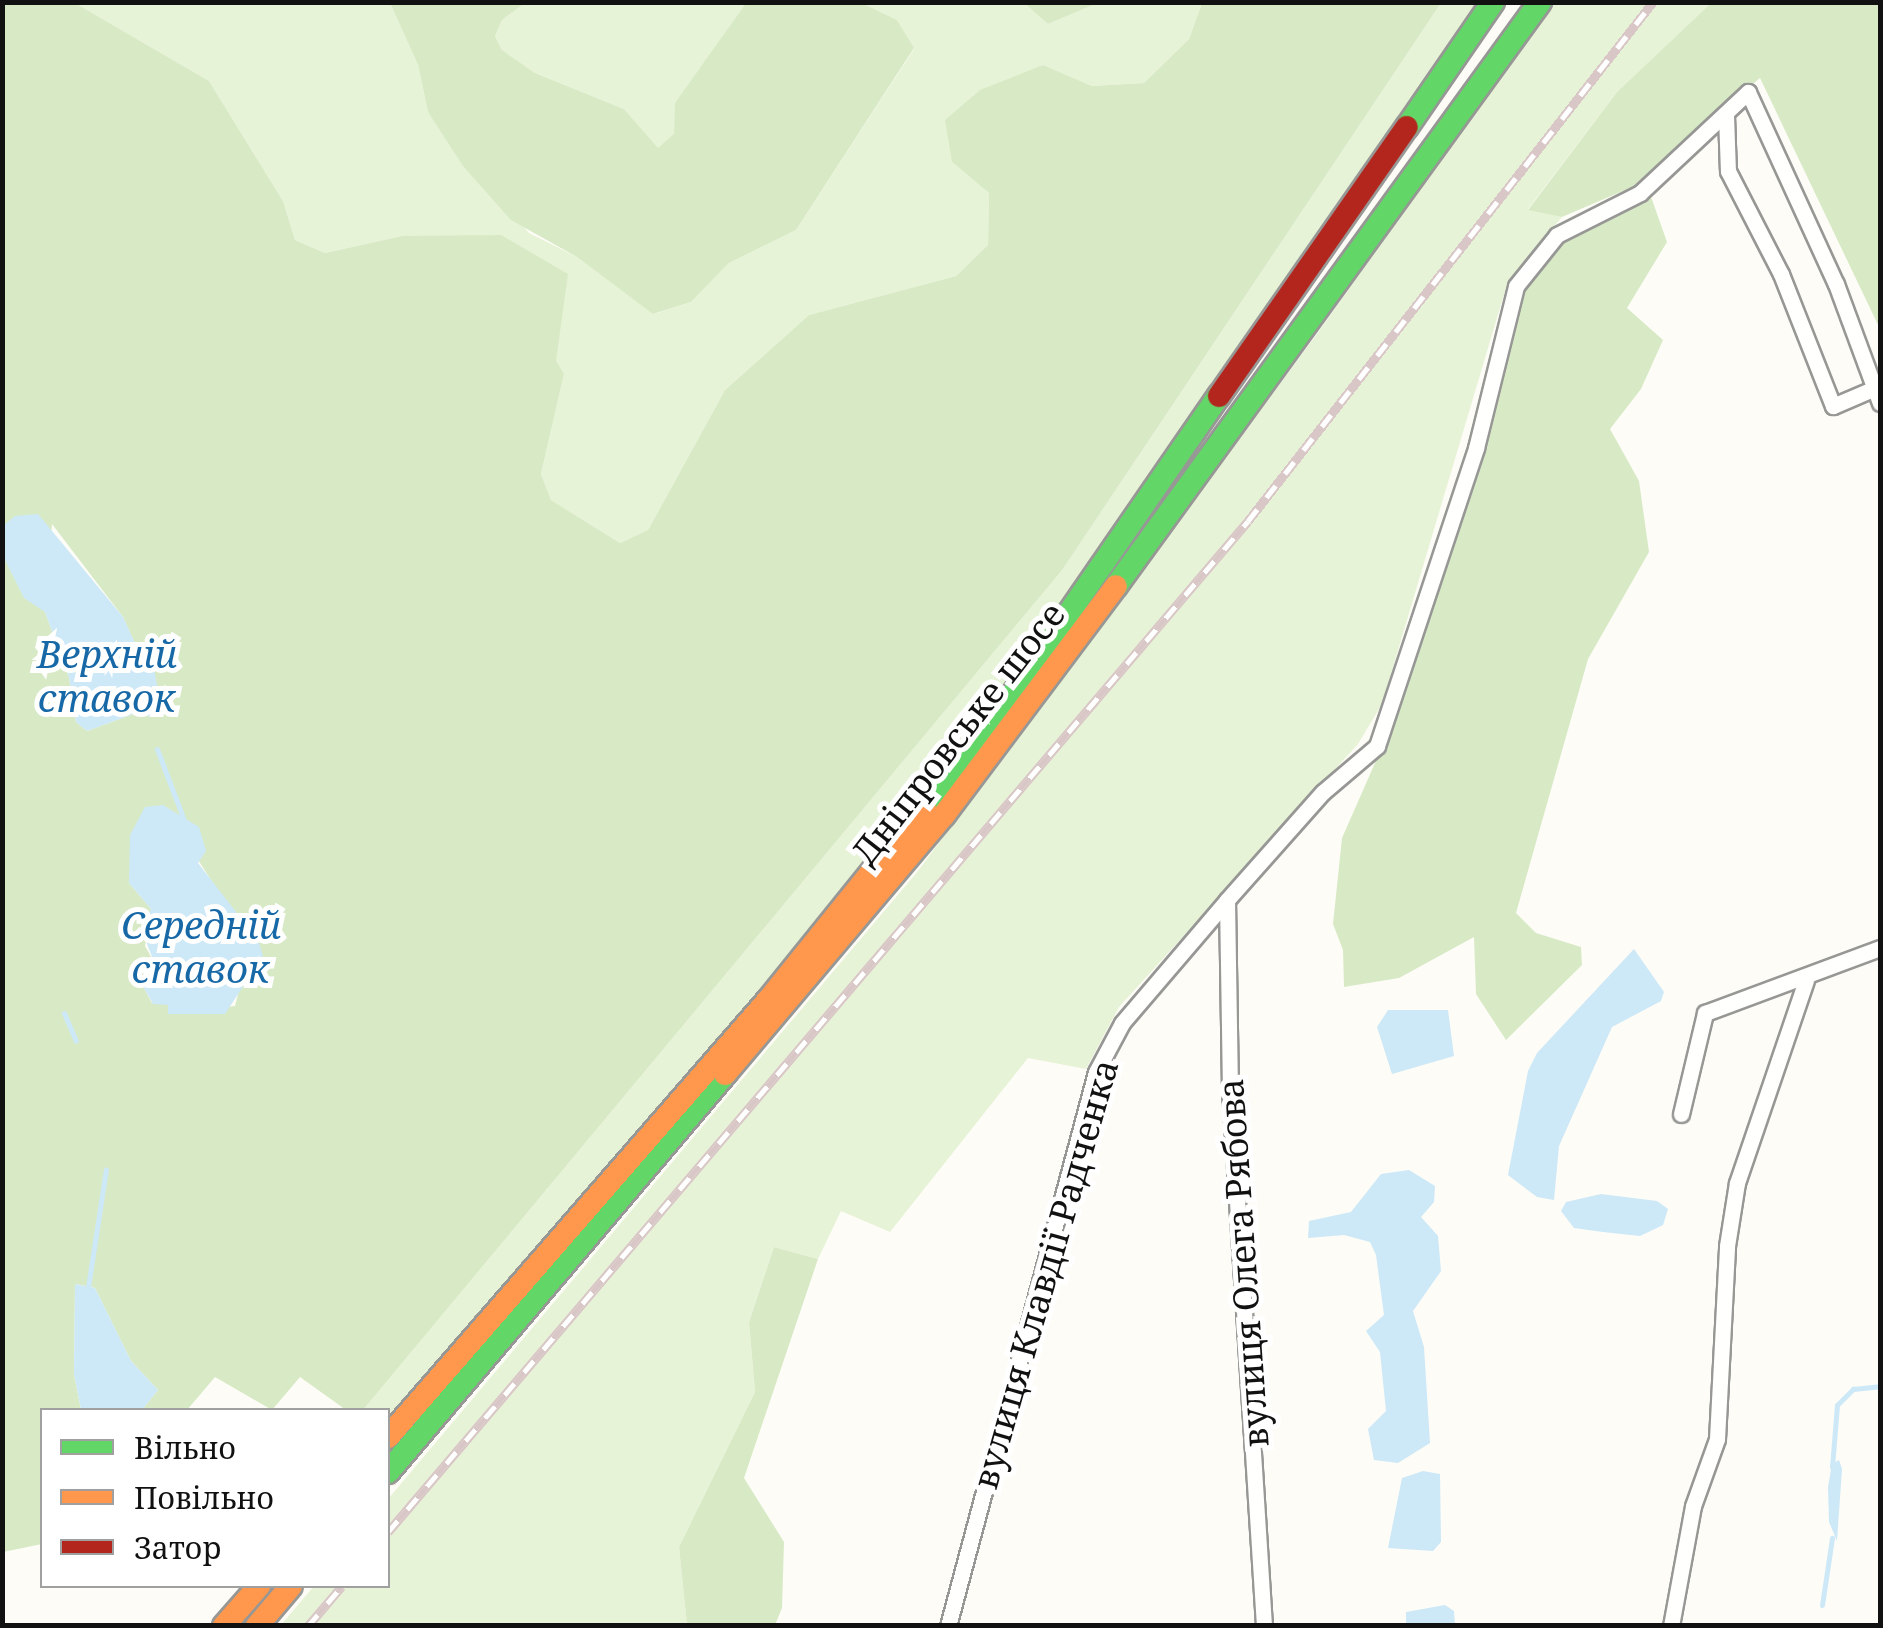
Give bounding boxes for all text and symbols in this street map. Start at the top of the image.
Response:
street label: Дніпровське шосе [843,594,1073,872]
water label: Верхній ставок [37,631,177,721]
water label: Середній ставок [121,902,281,992]
street label: вулиця Клавдії Радченка [964,1055,1126,1493]
street label: вулиця Олега Рябова [1209,1077,1277,1449]
legend [40,1408,390,1588]
text: Вільно [134,1427,236,1468]
text: Повільно [134,1477,274,1518]
text: Затор [134,1527,221,1568]

